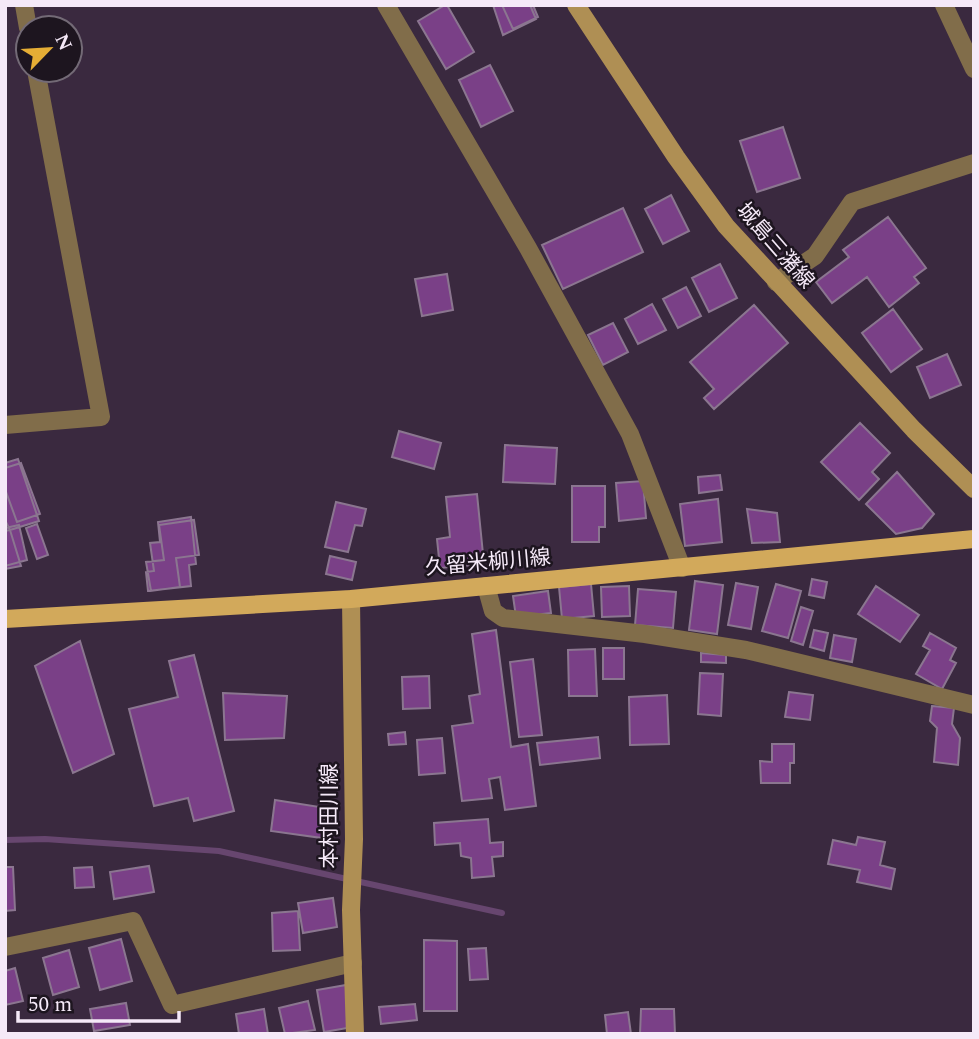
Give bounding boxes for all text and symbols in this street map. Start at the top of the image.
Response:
north arrow [14,14,84,84]
text: N [47,29,79,56]
street label: 城島三潴線 [728,196,822,296]
street label: 久留米柳川線 [424,542,552,584]
street label: 本村田川線 [314,764,346,869]
scale bar [18,979,178,1023]
text: 50 m [28,989,72,1021]

